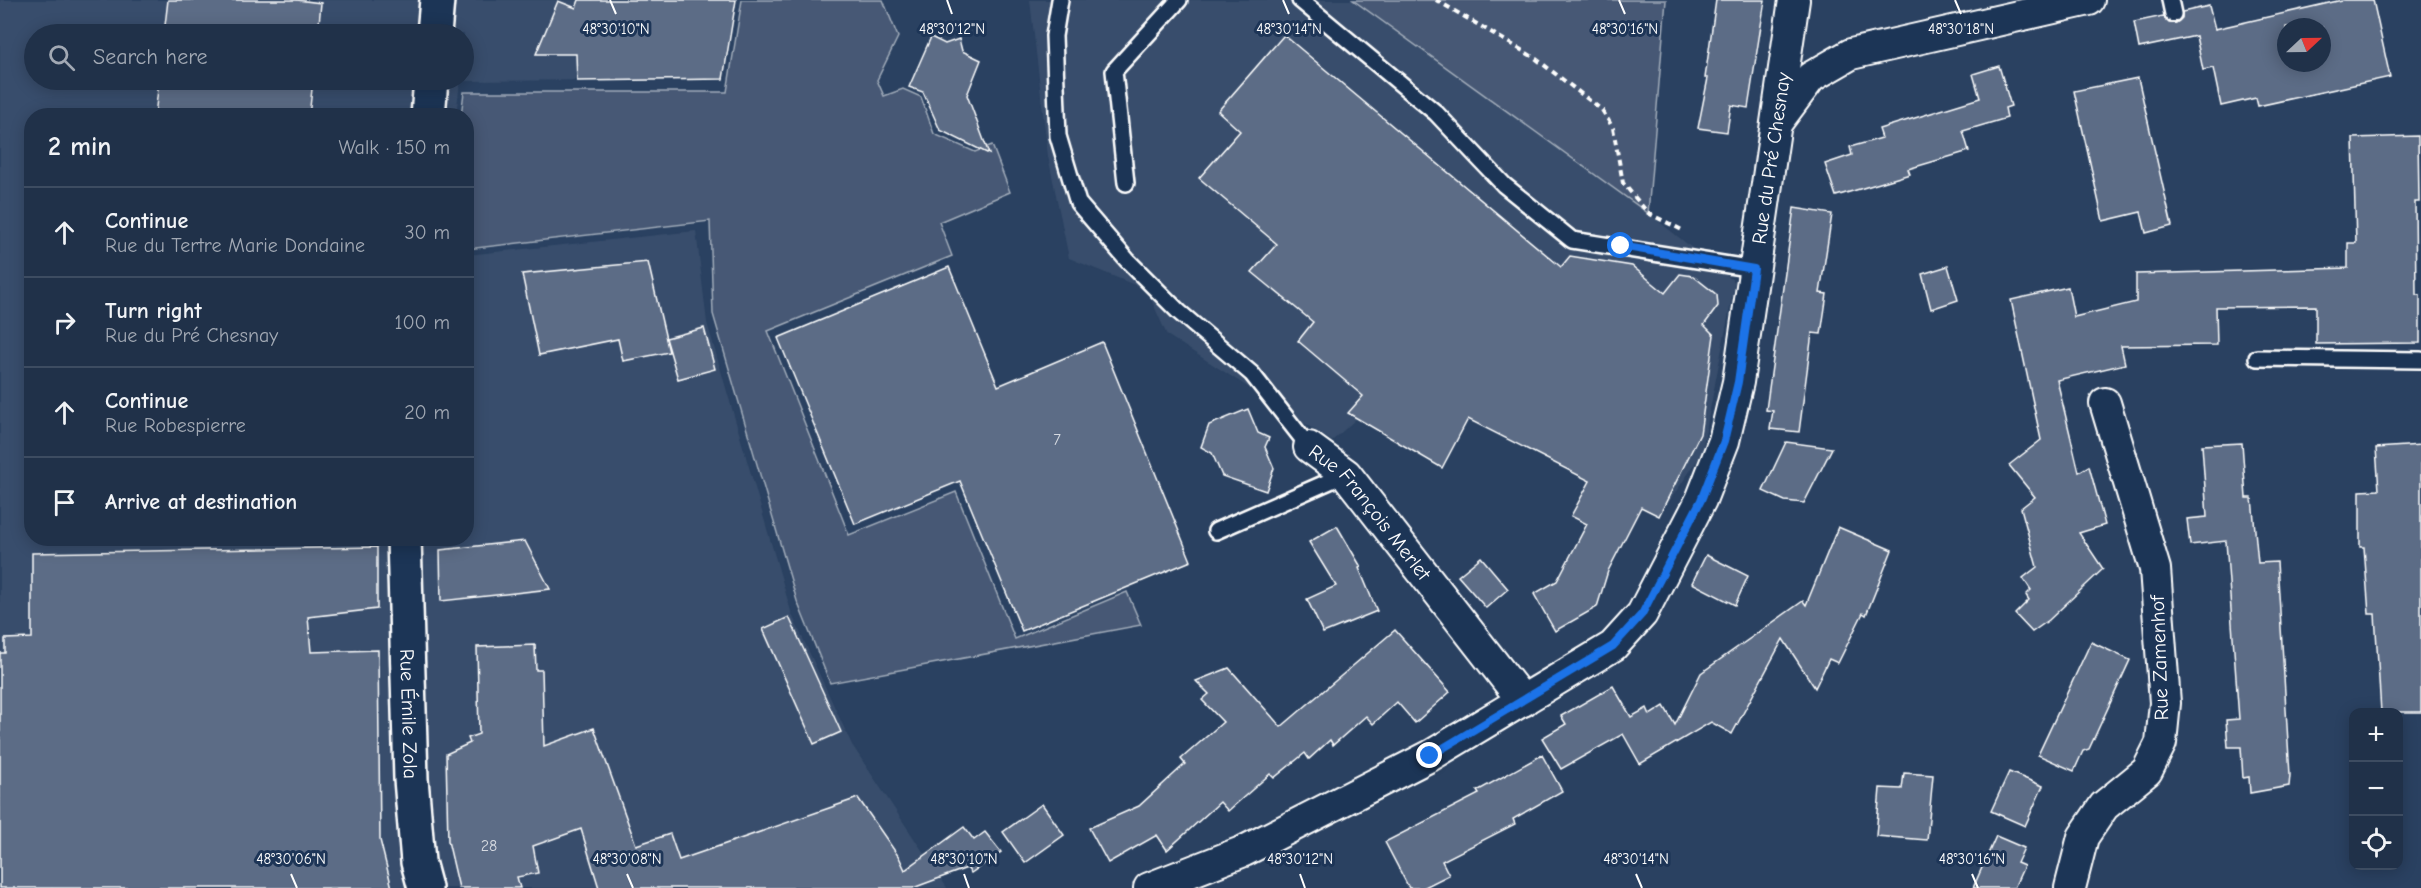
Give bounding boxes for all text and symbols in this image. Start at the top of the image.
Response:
north arrow [2277,18,2331,72]
text: 48°30'10"N [582,20,650,38]
text: 48°30'12"N [919,20,985,38]
text: 48°30'14"N [1256,20,1322,38]
text: 48°30'16"N [1592,20,1658,38]
text: 48°30'18"N [1928,20,1994,38]
search box [24,24,474,90]
icon: search [45,41,78,74]
text: Search here [93,44,208,70]
street label: Rue du Pré Chesnay [1747,71,1795,246]
text: 2 min [48,132,111,162]
text: Walk · 150 m [339,136,450,159]
text: Continue [105,208,188,234]
icon: ahead [48,216,81,249]
text: 30 m [404,221,450,244]
route start [1607,232,1633,258]
text: Rue du Tertre Marie Dondaine [105,234,365,257]
text: Turn right [105,298,202,324]
icon: right [48,306,81,339]
text: 100 m [395,311,450,334]
text: Rue du Pré Chesnay [105,324,278,347]
text: Continue [105,388,188,414]
icon: ahead [48,396,81,429]
text: 20 m [404,401,450,424]
text: Rue Robespierre [105,414,246,437]
house number: 7 [1053,431,1061,449]
street label: Rue François Merlet [1304,440,1436,586]
icon: arrive [48,486,81,519]
text: Arrive at destination [105,489,297,515]
street label: Rue Zamenhof [2146,594,2173,721]
street label: Rue Émile Zola [395,649,422,779]
map controls [2349,708,2403,870]
button: + [2349,708,2403,762]
route end [1416,742,1442,768]
button: − [2349,762,2403,816]
button: locate [2349,816,2403,870]
house number: 28 [481,837,497,855]
text: 48°30'06"N [256,850,326,868]
text: 48°30'08"N [592,850,662,868]
text: 48°30'10"N [930,850,998,868]
text: 48°30'12"N [1267,850,1333,868]
text: 48°30'14"N [1603,850,1669,868]
text: 48°30'16"N [1939,850,2005,868]

